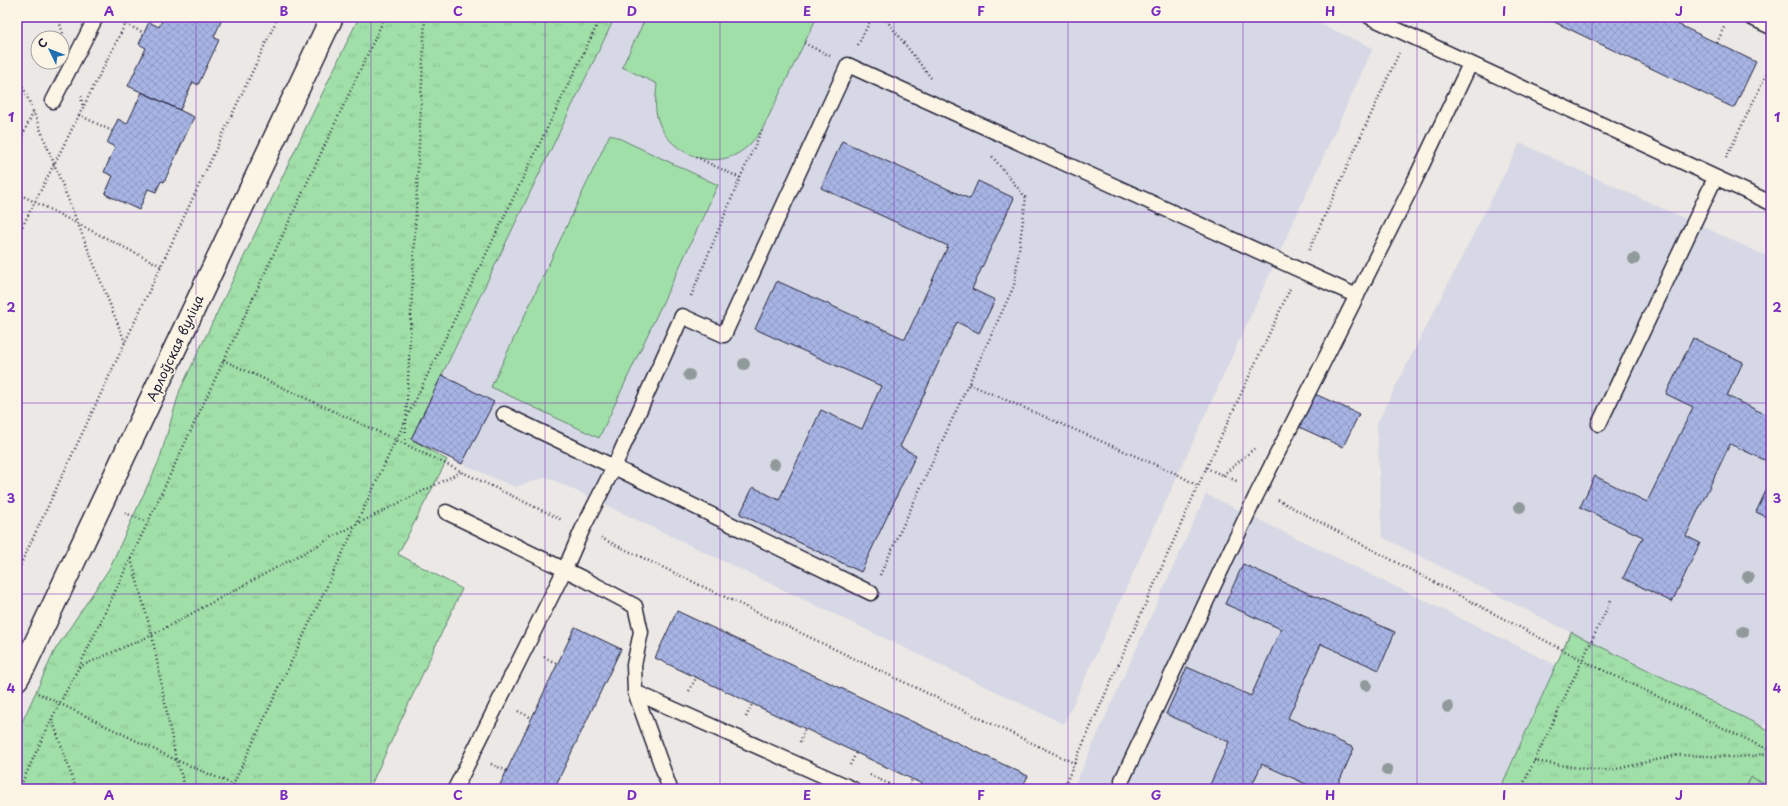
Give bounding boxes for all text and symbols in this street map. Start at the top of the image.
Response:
text: A [104,1,114,20]
text: B [280,1,289,20]
text: C [453,1,463,20]
text: D [627,1,637,20]
text: E [803,1,811,20]
text: F [977,1,985,20]
text: G [1151,1,1161,20]
text: H [1325,1,1335,20]
text: I [1502,1,1506,20]
text: J [1675,1,1683,20]
north arrow [30,30,70,70]
text: С [33,34,51,52]
text: 1 [8,107,14,126]
text: 1 [1774,107,1780,126]
street label: Арлоўская вуліца [142,291,208,404]
text: 2 [6,297,16,316]
text: 2 [1772,297,1782,316]
text: 3 [7,488,16,507]
text: 3 [1773,488,1782,507]
text: 4 [7,678,16,697]
text: 4 [1773,678,1782,697]
text: A [104,785,114,804]
text: B [280,785,289,804]
text: C [453,785,463,804]
text: D [627,785,637,804]
text: E [803,785,811,804]
text: F [977,785,985,804]
text: G [1151,785,1161,804]
text: H [1325,785,1335,804]
text: I [1502,785,1506,804]
text: J [1675,785,1683,804]

